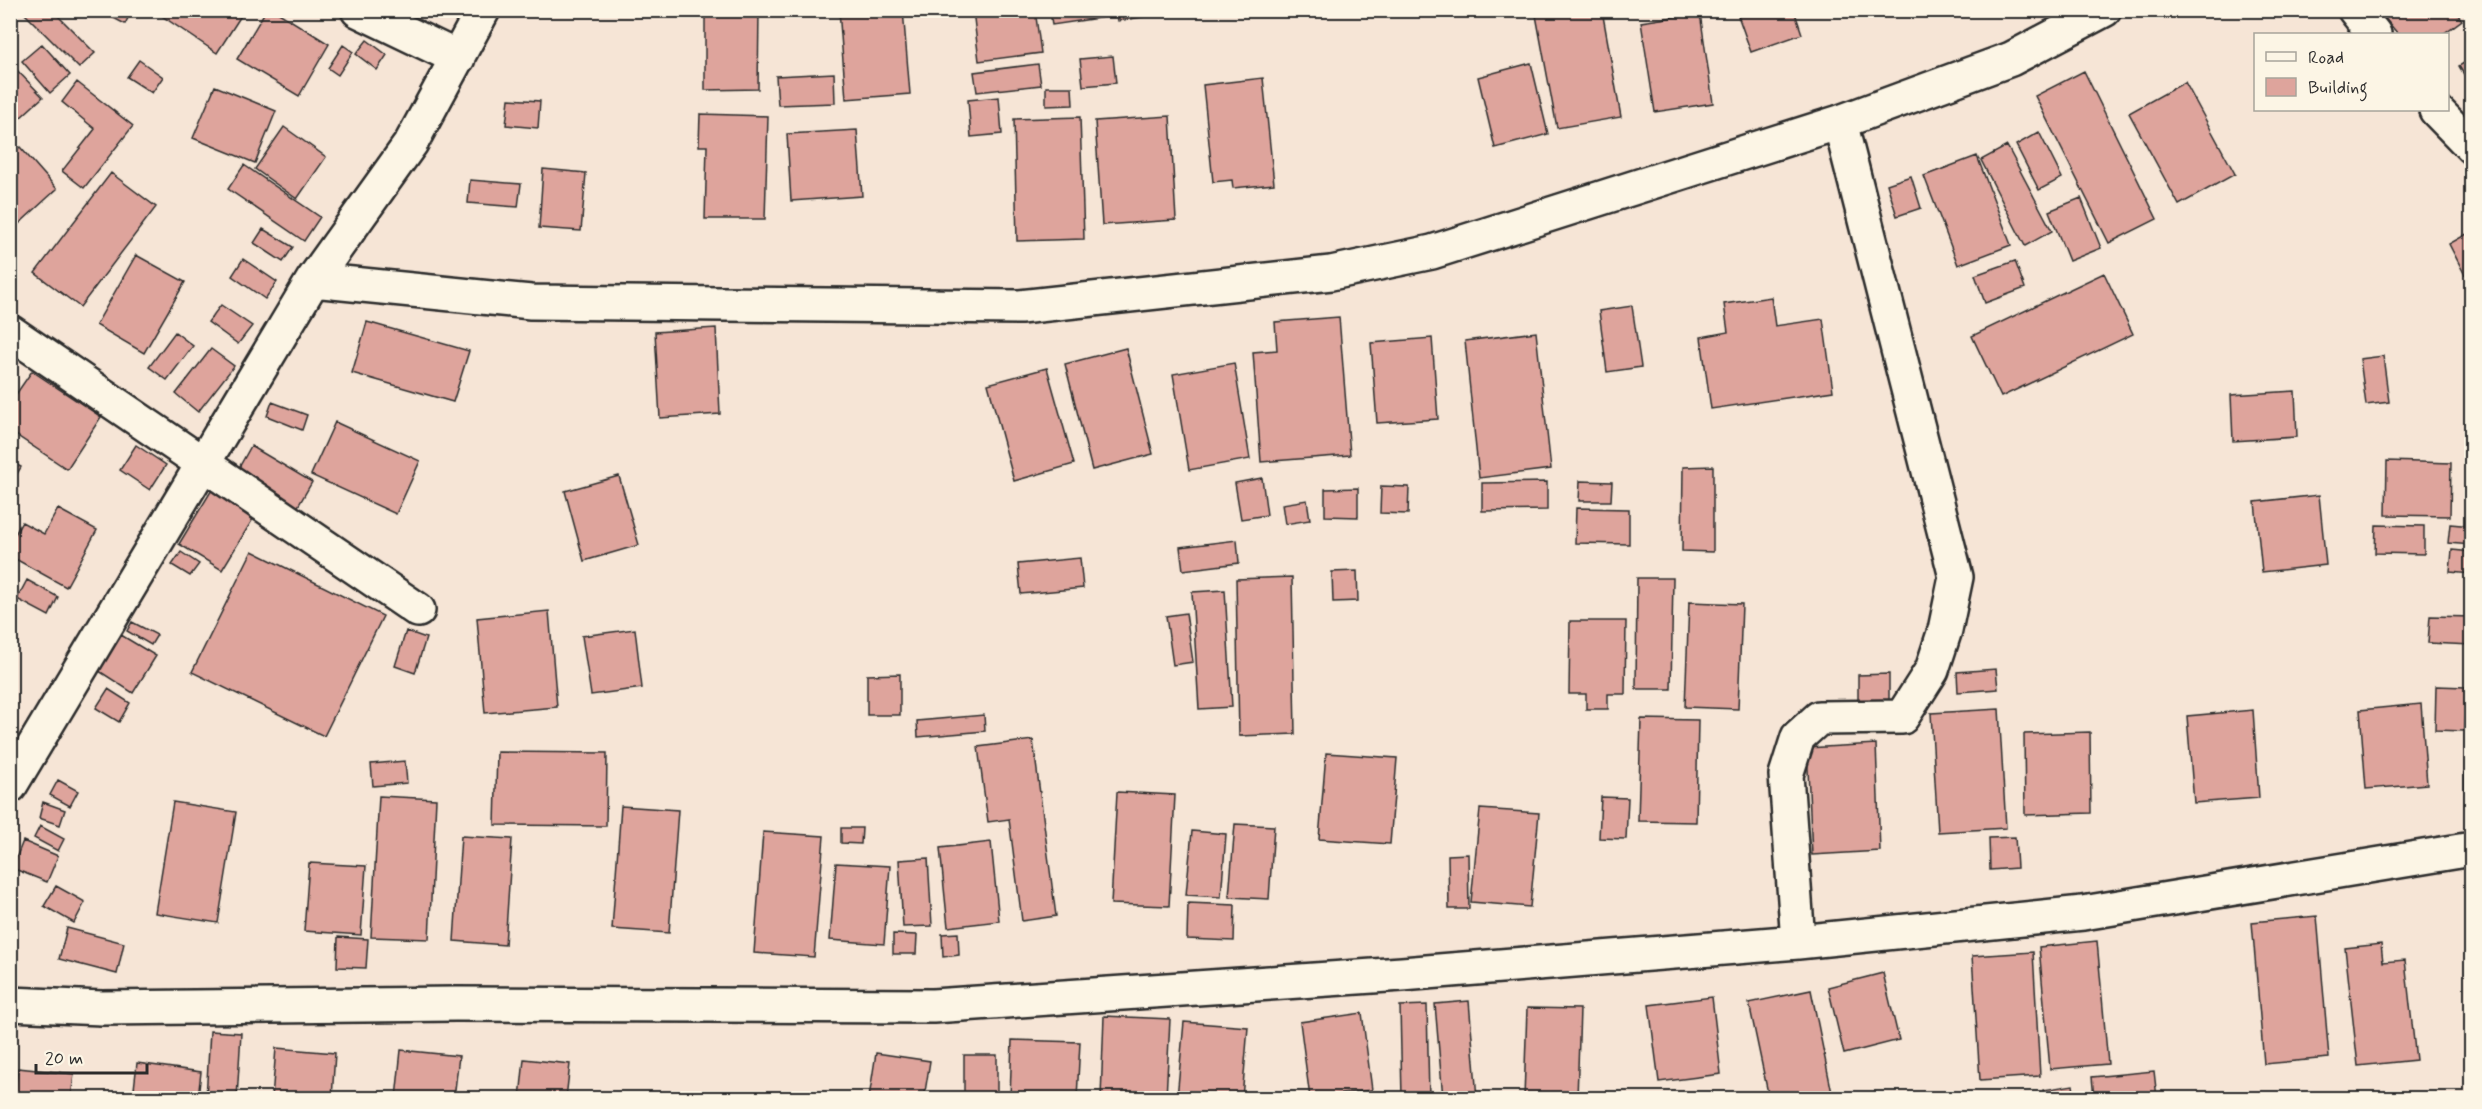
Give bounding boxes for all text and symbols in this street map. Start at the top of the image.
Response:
legend [2254,33,2449,111]
text: Road [2308,46,2344,70]
text: Building [2308,76,2368,102]
scale bar [36,1037,147,1075]
text: 20 m [45,1047,83,1071]

